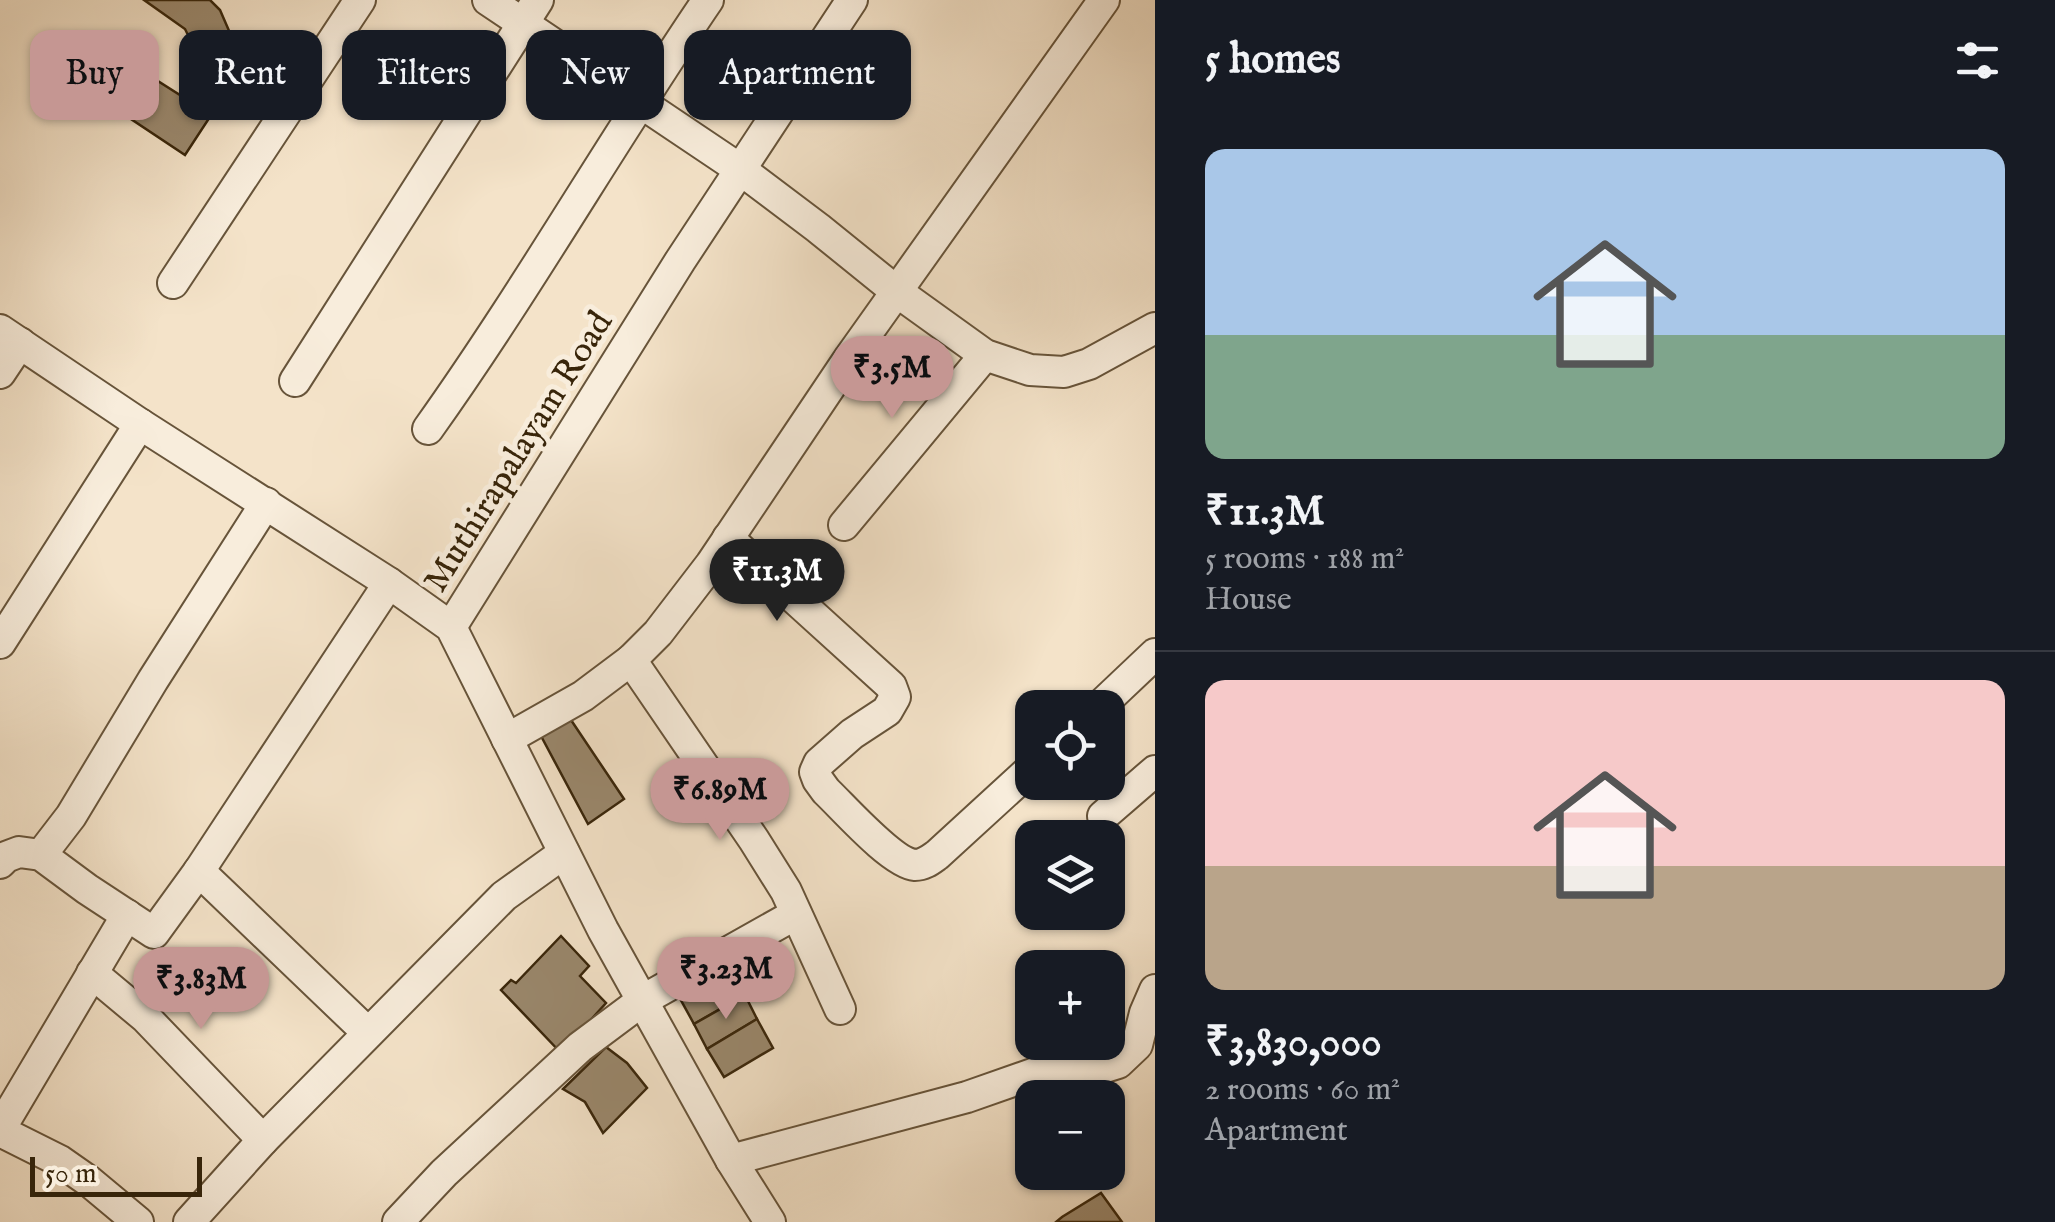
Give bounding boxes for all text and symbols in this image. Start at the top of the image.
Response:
chip: Buy [30,30,159,120]
chip: Rent [179,30,322,120]
chip: Filters [342,30,506,120]
chip: New [526,30,664,120]
chip: Apartment [684,30,911,120]
icon: filters [1950,33,2005,88]
text: 5 homes [1205,34,1341,87]
icon: home [1515,214,1695,394]
street label: Muthirapalayam Road [414,303,624,601]
pin: ₹3.5M [822,336,962,421]
text: ₹3.5M [853,348,931,389]
text: ₹11.3M [1205,486,1325,539]
pin: ₹11.3M [696,539,858,624]
text: 5 rooms · 188 m² [1205,539,1404,580]
text: ₹11.3M [731,551,823,592]
text: House [1205,580,1292,621]
map controls [1015,690,1125,1190]
button: locate [1015,690,1125,800]
icon: home [1515,745,1695,925]
pin: ₹6.89M [639,758,801,843]
text: ₹6.89M [672,770,768,811]
button: layers [1015,820,1125,930]
pin: ₹3.23M [645,937,807,1022]
pin: ₹3.83M [120,947,282,1032]
text: ₹3.23M [679,949,773,990]
button: + [1015,950,1125,1060]
text: ₹3.83M [155,959,247,1000]
text: ₹3,830,000 [1205,1017,1382,1070]
text: 2 rooms · 60 m² [1205,1070,1400,1111]
button: − [1015,1080,1125,1190]
text: Apartment [1205,1111,1348,1152]
scale bar [30,1152,202,1196]
text: 50 m [45,1157,97,1192]

